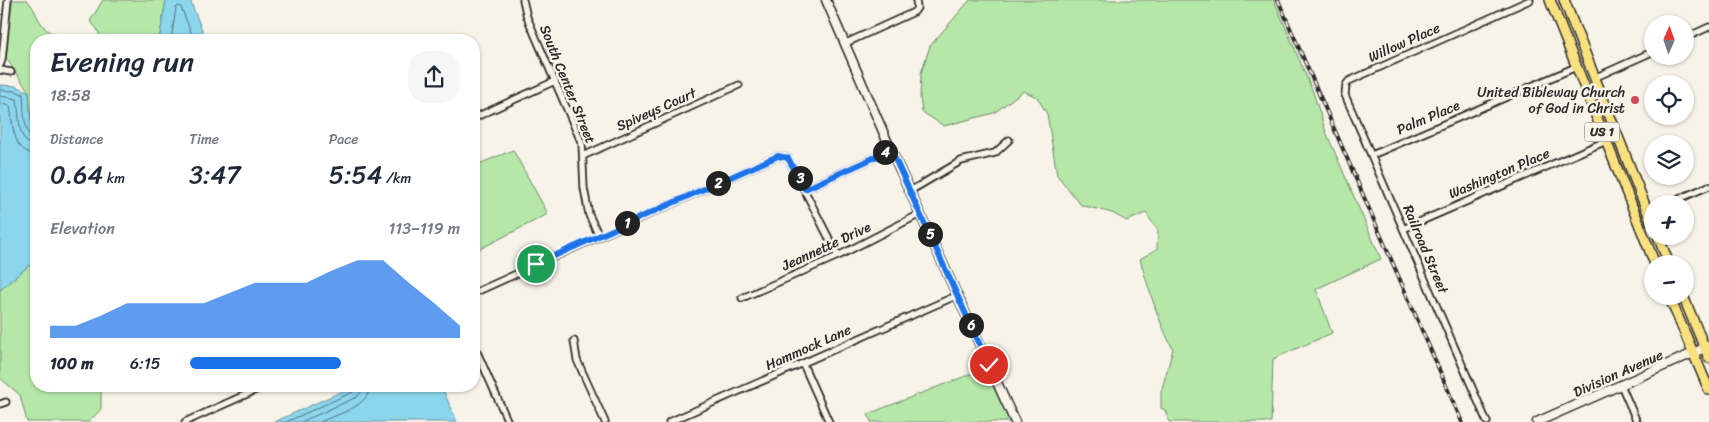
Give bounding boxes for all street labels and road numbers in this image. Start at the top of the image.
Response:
street label: Willow Place [1364,15,1444,69]
street label: South Center Street [532,21,603,148]
street label: Spiveys Court [612,80,702,138]
street label: Palm Place [1393,93,1464,142]
road number: US 1 [1584,122,1620,142]
street label: Washington Place [1445,141,1554,206]
street label: Railroad Street [1396,201,1456,299]
street label: Jeannette Drive [776,215,875,279]
street label: Hammock Lane [761,317,855,378]
street label: Division Avenue [1569,342,1667,404]

